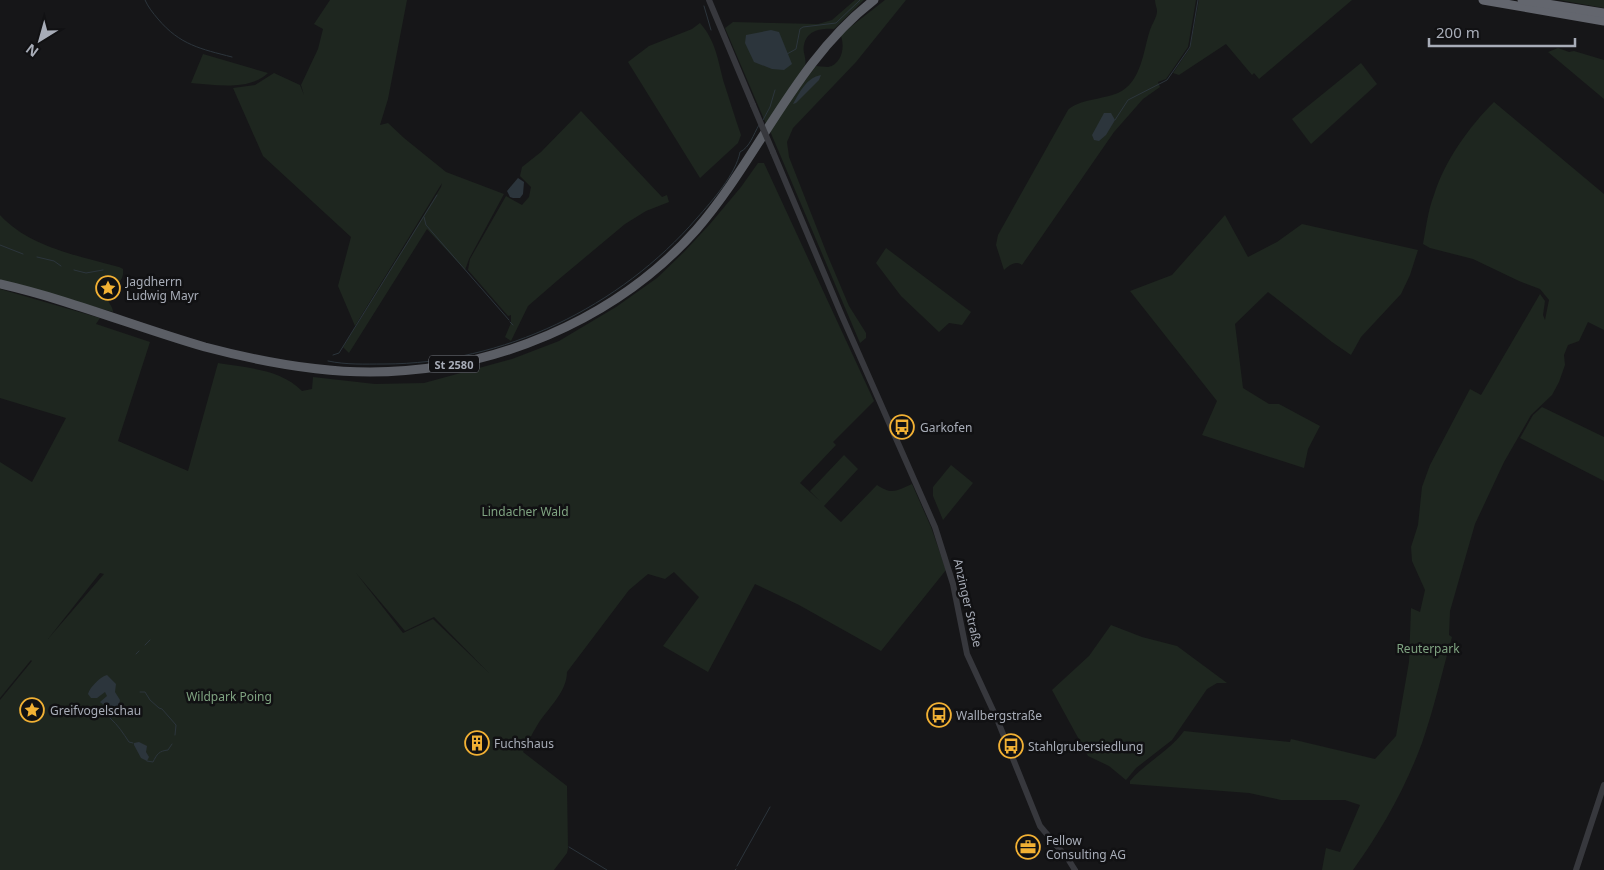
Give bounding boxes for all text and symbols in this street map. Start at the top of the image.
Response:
north arrow [15,15,65,65]
scale bar [1429,15,1575,47]
text: 200 m [1436,22,1480,42]
text: N [22,40,42,62]
place label: Jagdherrn Ludwig Mayr [125,273,199,304]
place icon: Jagdherrn Ludwig Mayr [95,275,121,301]
road number: St 2580 [429,356,479,372]
bus stop icon: Garkofen [889,414,915,440]
place label: Garkofen [920,419,972,436]
park label: Lindacher Wald [481,503,569,520]
street label: Anzinger Straße [950,557,986,649]
park label: Reuterpark [1396,640,1460,657]
park label: Wildpark Poing [186,688,272,705]
place icon: Greifvogelschau [19,697,45,723]
place label: Greifvogelschau [50,702,141,719]
bus stop icon: Wallbergstraße [926,702,952,728]
place label: Wallbergstraße [956,707,1042,724]
building icon: Fuchshaus [464,730,490,756]
bus stop icon: Stahlgrubersiedlung [998,733,1024,759]
place label: Fuchshaus [494,735,554,752]
place label: Stahlgrubersiedlung [1028,738,1143,755]
place label: Fellow Consulting AG [1046,832,1126,863]
office icon: Fellow Consulting AG [1015,834,1041,860]

